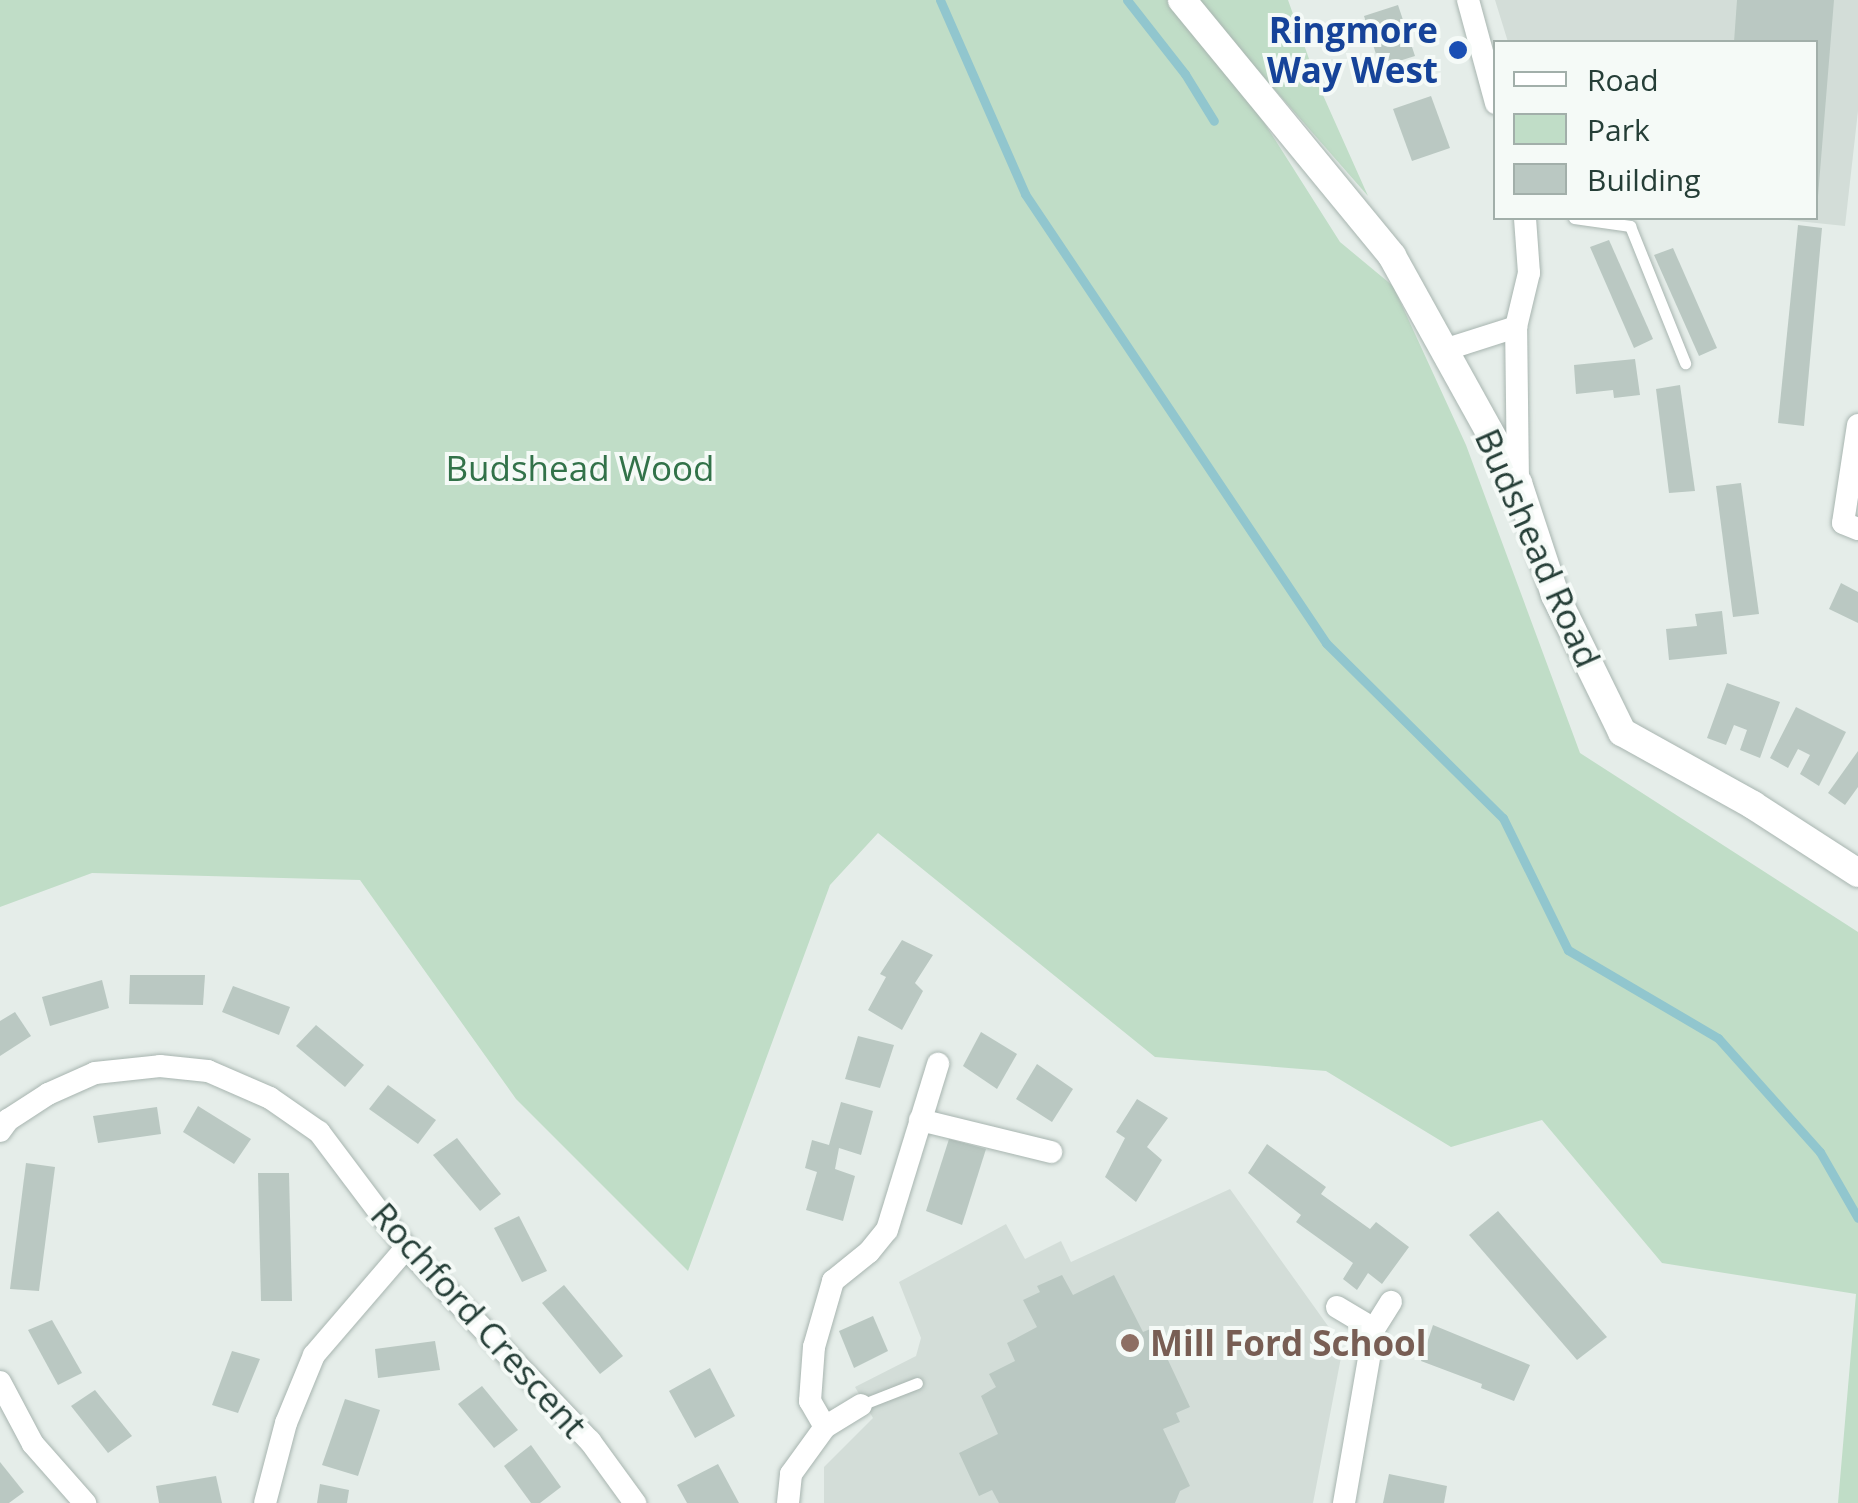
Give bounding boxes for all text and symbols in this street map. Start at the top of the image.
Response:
place label: Ringmore Way West [1267,9,1438,91]
marker: Ringmore Way West [1447,39,1469,61]
legend [1493,40,1818,220]
text: Road [1587,59,1659,100]
text: Park [1587,109,1650,150]
text: Building [1587,159,1701,200]
street label: Budshead Road [1467,422,1609,674]
park label: Budshead Wood [445,447,715,489]
street label: Rochford Crescent [362,1194,596,1446]
place label: Mill Ford School [1150,1322,1426,1364]
marker: Mill Ford School [1119,1332,1141,1354]

